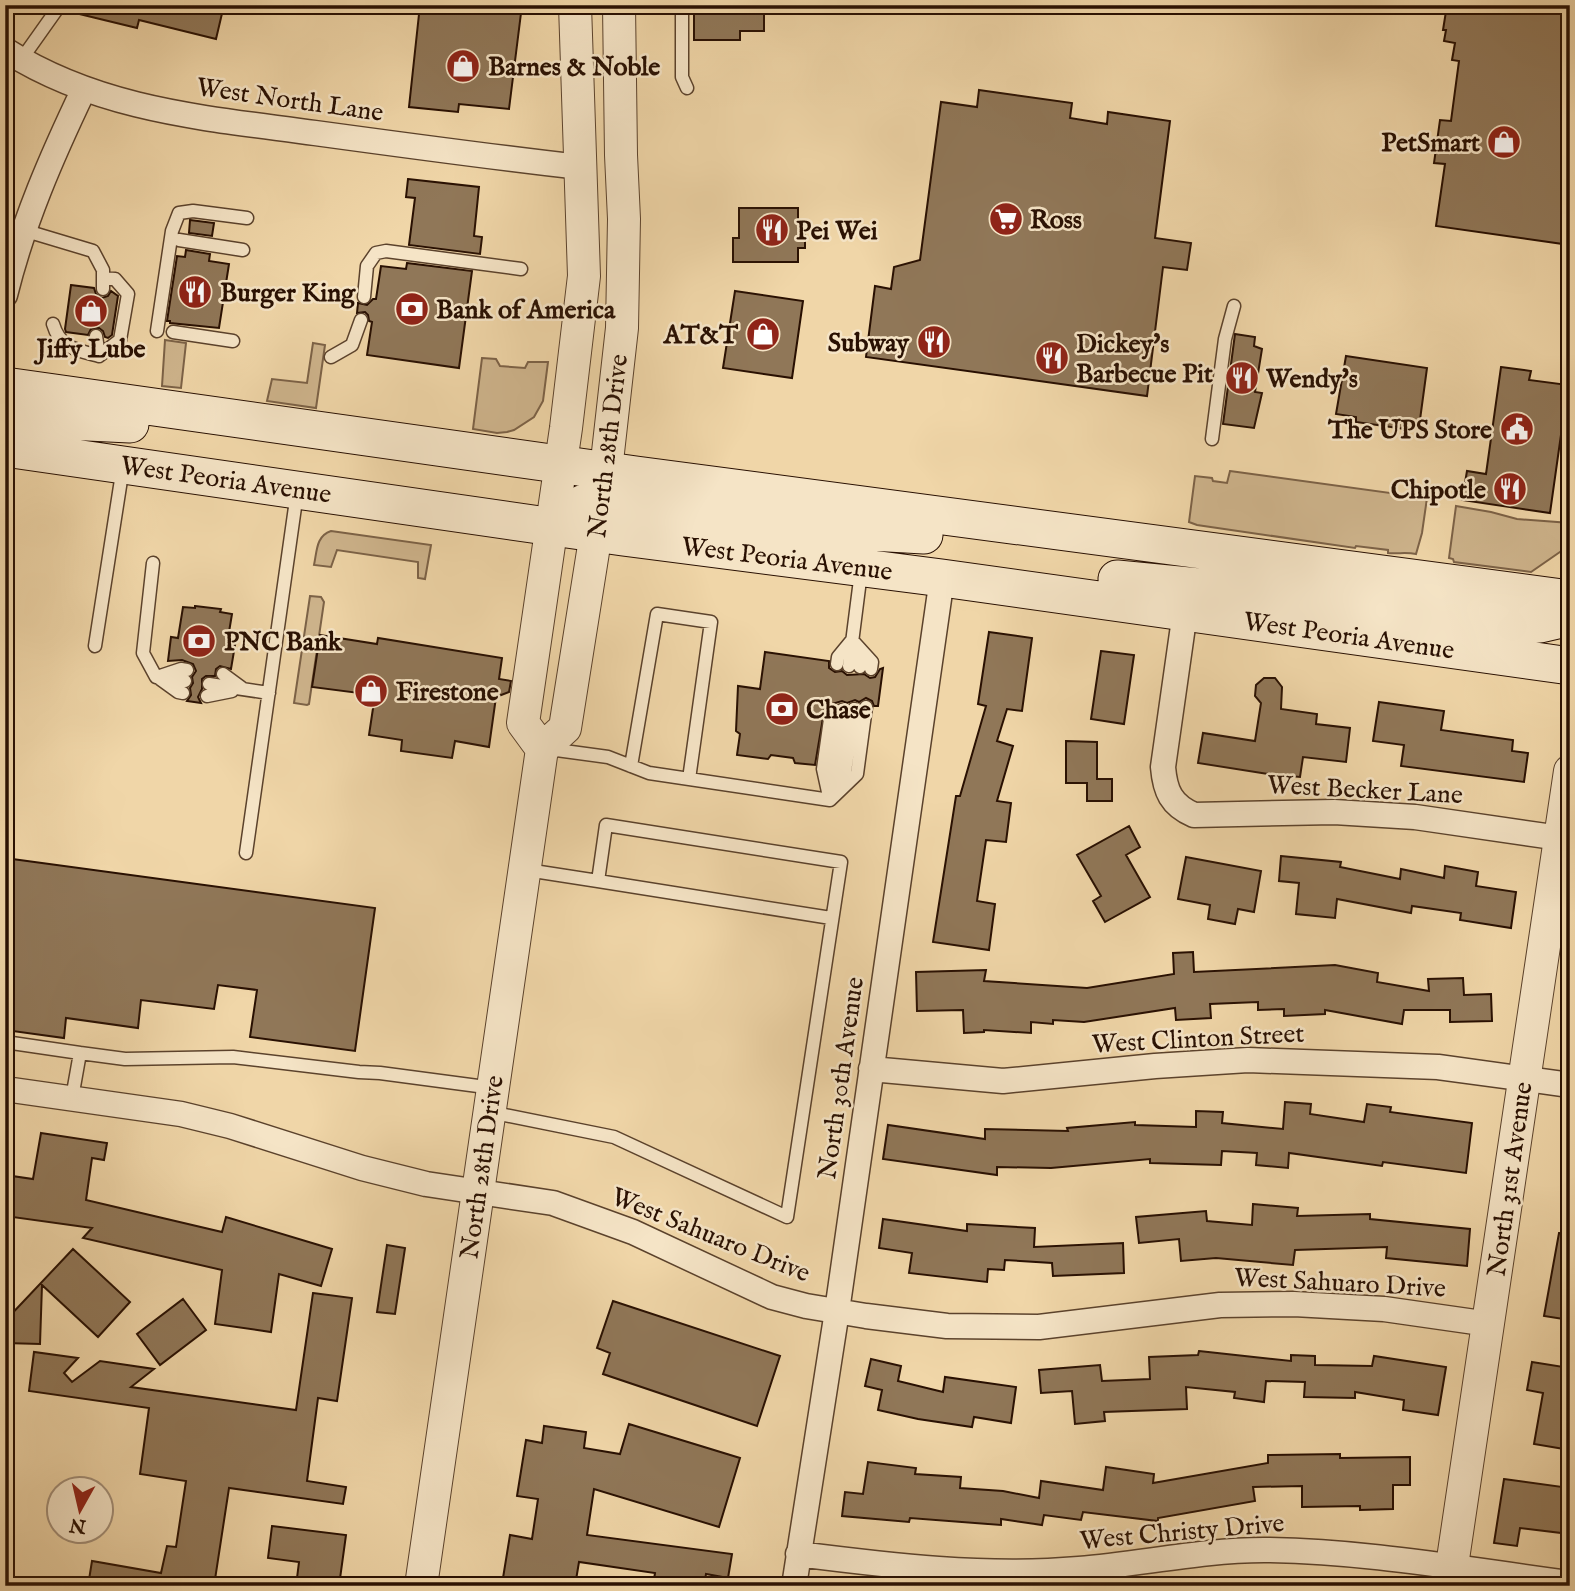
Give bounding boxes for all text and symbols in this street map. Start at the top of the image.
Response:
shop icon: Barnes & Noble [444,47,482,85]
place label: Barnes & Noble [488,51,660,84]
street label: West North Lane [194,71,385,130]
shop icon: PetSmart [1485,123,1523,161]
place label: PetSmart [1381,127,1480,160]
supermarket icon: Ross [987,200,1025,238]
place label: Ross [1030,204,1082,237]
restaurant icon: Pei Wei [753,211,791,249]
place label: Pei Wei [796,215,878,248]
restaurant icon: Burger King [176,273,214,311]
place label: Burger King [220,277,356,310]
bank icon: Bank of America [393,290,431,328]
shop icon: Jiffy Lube [72,292,110,330]
place label: Bank of America [436,294,616,327]
shop icon: AT&T [744,315,782,353]
place label: AT&T [663,319,739,352]
restaurant icon: Subway [915,323,953,361]
place label: Subway [828,327,910,360]
place label: Dickey's Barbecue Pit [1076,328,1213,391]
place label: Jiffy Lube [33,333,146,366]
restaurant icon: Dickey's Barbecue Pit [1033,339,1071,377]
street label: North 28th Drive [581,352,636,540]
restaurant icon: Wendy's [1223,359,1261,397]
place label: Wendy's [1265,363,1358,396]
public building icon: The UPS Store [1498,410,1536,448]
place label: The UPS Store [1327,414,1492,447]
street label: West Peoria Avenue [118,449,333,512]
restaurant icon: Chipotle [1491,470,1529,508]
place label: Chipotle [1391,474,1486,507]
street label: West Peoria Avenue [679,530,894,589]
street label: West Peoria Avenue [1241,605,1456,668]
bank icon: PNC Bank [180,622,218,660]
place label: PNC Bank [224,626,343,659]
shop icon: Firestone [352,672,390,710]
place label: Firestone [396,676,499,709]
bank icon: Chase [763,690,801,728]
place label: Chase [806,694,871,727]
street label: West Becker Lane [1266,769,1464,812]
street label: North 30th Avenue [811,975,872,1182]
street label: West Clinton Street [1091,1017,1305,1062]
street label: North 28th Drive [453,1073,512,1261]
street label: North 31st Avenue [1480,1080,1540,1279]
street label: West Sahuaro Drive [606,1180,815,1290]
street label: West Sahuaro Drive [1233,1261,1447,1306]
north arrow [46,1476,116,1546]
street label: West Christy Drive [1078,1507,1286,1558]
text: N [68,1512,89,1538]

